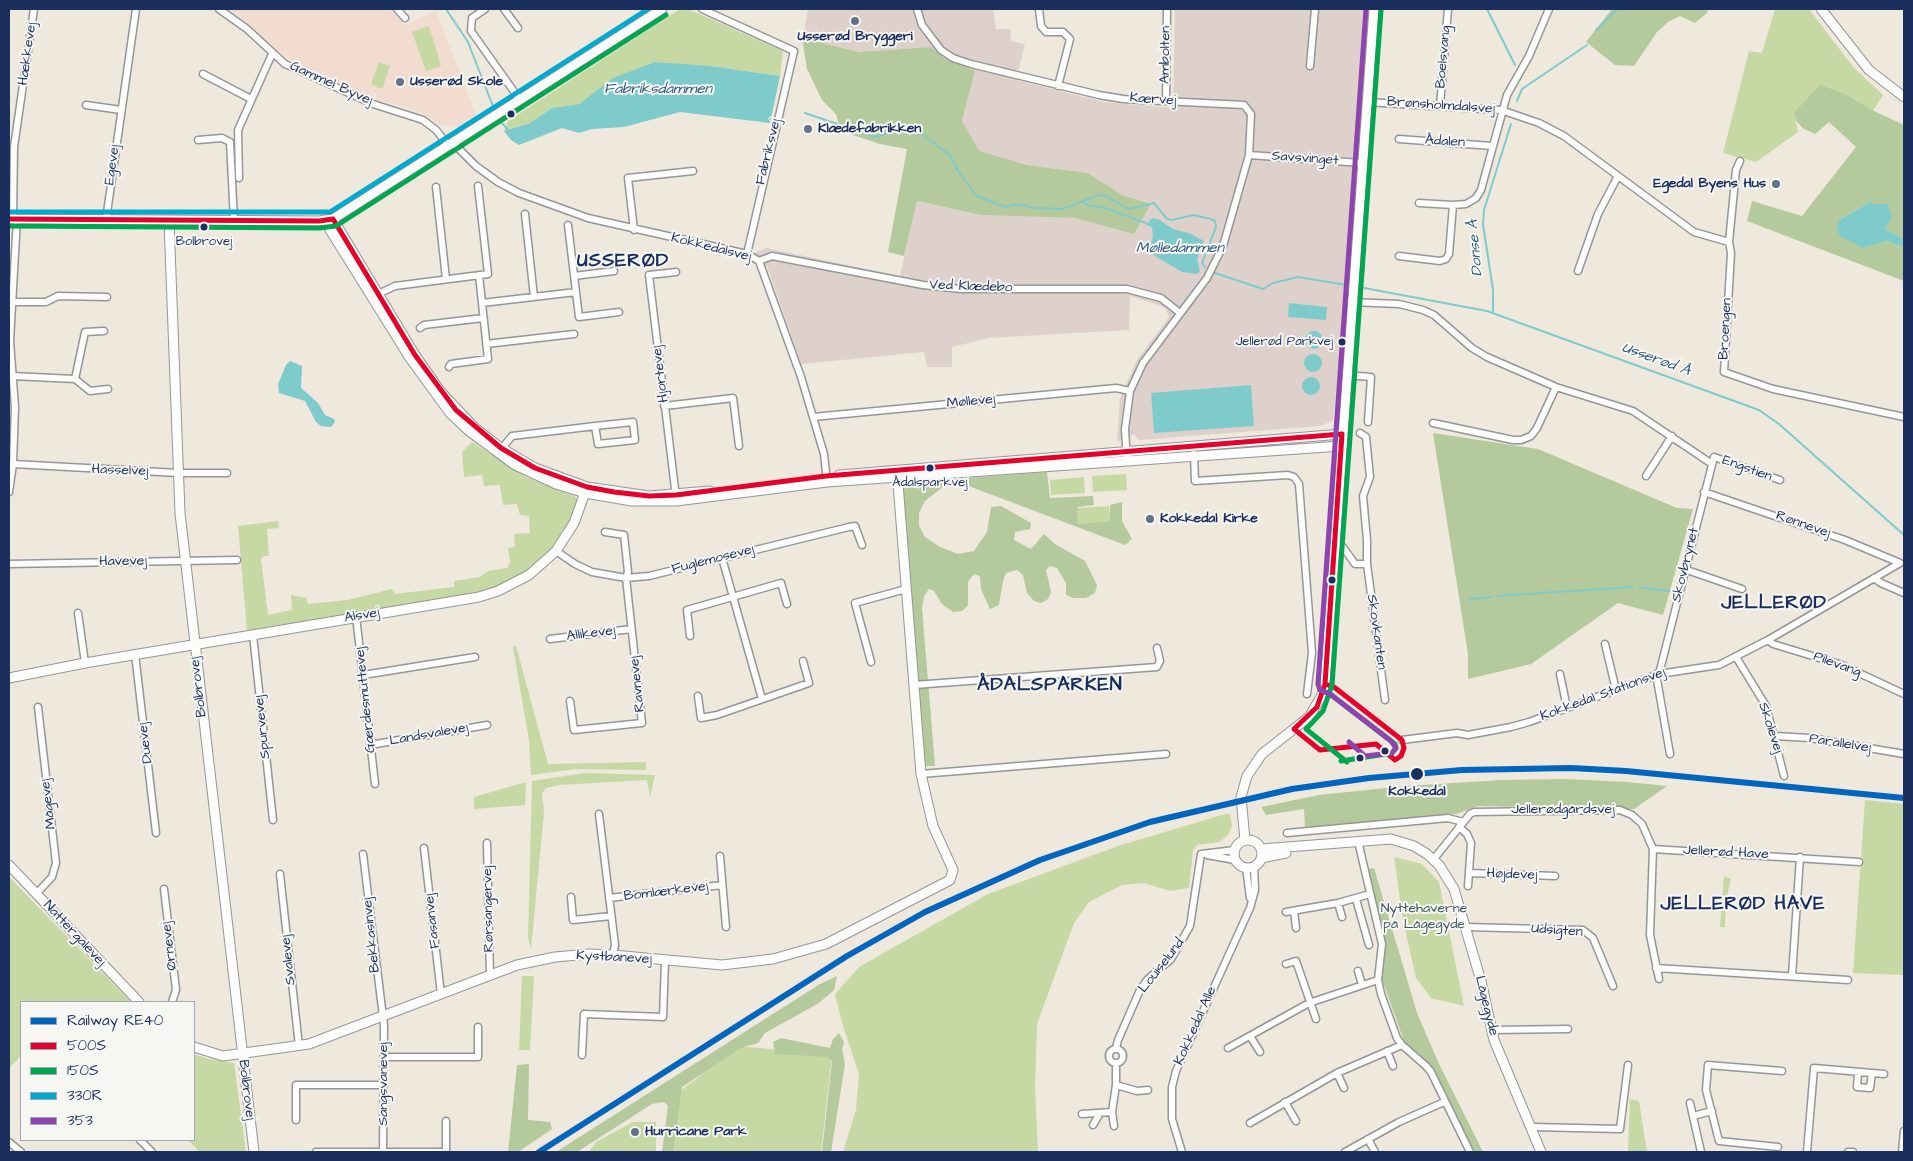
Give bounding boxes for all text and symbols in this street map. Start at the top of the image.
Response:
marker: Usserød Bryggeri [849,15,861,27]
street label: Hækkevej [15,21,41,87]
street label: Boelsvang [1433,25,1455,89]
street label: Ambolten [1157,26,1175,84]
place label: Usserød Bryggeri [797,29,913,45]
street label: Gammel Byvej [287,58,375,110]
place label: Usserød Skole [410,74,503,90]
marker: Usserød Skole [394,76,406,88]
water label: Fabriksdammen [604,81,712,99]
street label: Kærvej [1129,90,1177,110]
street label: Brønsholmdalsvej [1386,94,1496,118]
unlabelled marker [506,109,516,119]
street label: Fabriksvej [753,117,785,187]
place label: Klædefabrikken [818,121,921,137]
marker: Klædefabrikken [802,123,814,135]
street label: Ådalen [1424,132,1466,152]
street label: Egevej [102,144,124,186]
street label: Savsvinget [1271,148,1339,170]
place label: Egedal Byens Hus [1653,176,1766,192]
marker: Egedal Byens Hus [1770,178,1782,190]
water label: Donse Å [1465,219,1487,277]
marker: Bolbrovej [199,222,209,232]
street label: Kokkedalsvej [669,230,753,266]
place label: Bolbrovej [176,234,232,250]
water label: Mølledammen [1136,240,1224,258]
district label: USSERØD [576,251,670,273]
street label: Ved Klædebo [929,277,1013,297]
street label: Broengen [1716,298,1736,360]
place label: Jellerød Parkvej [1235,334,1333,350]
marker: Jellerød Parkvej [1337,337,1347,347]
water label: Usserød Å [1619,339,1693,381]
street label: Hjortevej [649,345,673,403]
street label: Møllevej [946,392,996,412]
street label: Engstien [1720,452,1774,486]
street label: Hasselvej [91,462,149,480]
marker: Ådalsparkvej [925,463,935,473]
place label: Ådalsparkvej [892,475,968,491]
street label: Rønnevej [1773,508,1833,542]
place label: Kokkedal Kirke [1160,511,1258,527]
marker: Kokkedal Kirke [1144,513,1156,525]
street label: Skovbrynet [1669,526,1703,604]
street label: Fuglemosevej [670,542,756,578]
street label: Havevej [99,553,147,571]
unlabelled marker [1327,575,1337,585]
street label: Skovkanten [1362,593,1390,671]
district label: JELLERØD [1720,593,1828,615]
street label: Alsvej [343,605,381,627]
street label: Allikevej [566,623,616,645]
street label: Gærdesmuttevej [352,646,380,754]
street label: Pilevang [1811,649,1863,681]
street label: Ravnevej [627,655,649,713]
street label: Bolbrovej [187,656,211,718]
street label: Kokkedal Stationsvej [1538,665,1668,725]
district label: ÅDALSPARKEN [976,675,1124,697]
street label: Spurvevej [251,694,275,760]
street label: Skolevej [1754,700,1786,756]
street label: Landsvalevej [388,720,470,750]
street label: Duevej [135,722,157,764]
street label: Parallelvej [1808,731,1872,757]
unlabelled marker [1380,746,1390,756]
unlabelled marker [1355,753,1365,763]
marker: Kokkedal [1409,766,1425,782]
street label: Mågevej [38,778,60,830]
place label: Kokkedal [1388,784,1446,800]
street label: Jellerødgårdsvej [1511,802,1615,818]
street label: Jellerød Have [1683,842,1769,864]
street label: Rørsangervej [480,866,498,952]
street label: Højdevej [1486,866,1538,884]
street label: Bomlærkevej [623,878,709,906]
street label: Fasanvej [422,893,444,949]
district label: JELLERØD HAVE [1659,894,1827,916]
street label: Bekkasinvej [360,897,384,973]
street label: Nattergalevej [39,898,109,970]
park label: Nyttehaverne på Lågegyde [1381,901,1467,934]
street label: Ørnevej [159,921,181,971]
street label: Udsigten [1531,921,1583,941]
street label: Svalevej [278,934,300,986]
street label: Louiselund [1135,935,1189,997]
street label: Kystbanevej [576,948,652,968]
street label: Lågegyde [1470,974,1502,1038]
street label: Kokkedal Alle [1171,984,1221,1068]
legend [20,1001,195,1141]
text: Railway RE40 [67,1010,163,1031]
text: 500S [67,1035,106,1056]
street label: Sangsvanevej [376,1042,392,1126]
street label: Bolbrovej [234,1059,258,1121]
text: 150S [67,1060,99,1081]
text: 330R [67,1085,102,1106]
text: 353 [67,1110,93,1131]
place label: Hurricane Park [645,1124,747,1140]
marker: Hurricane Park [629,1126,641,1138]

